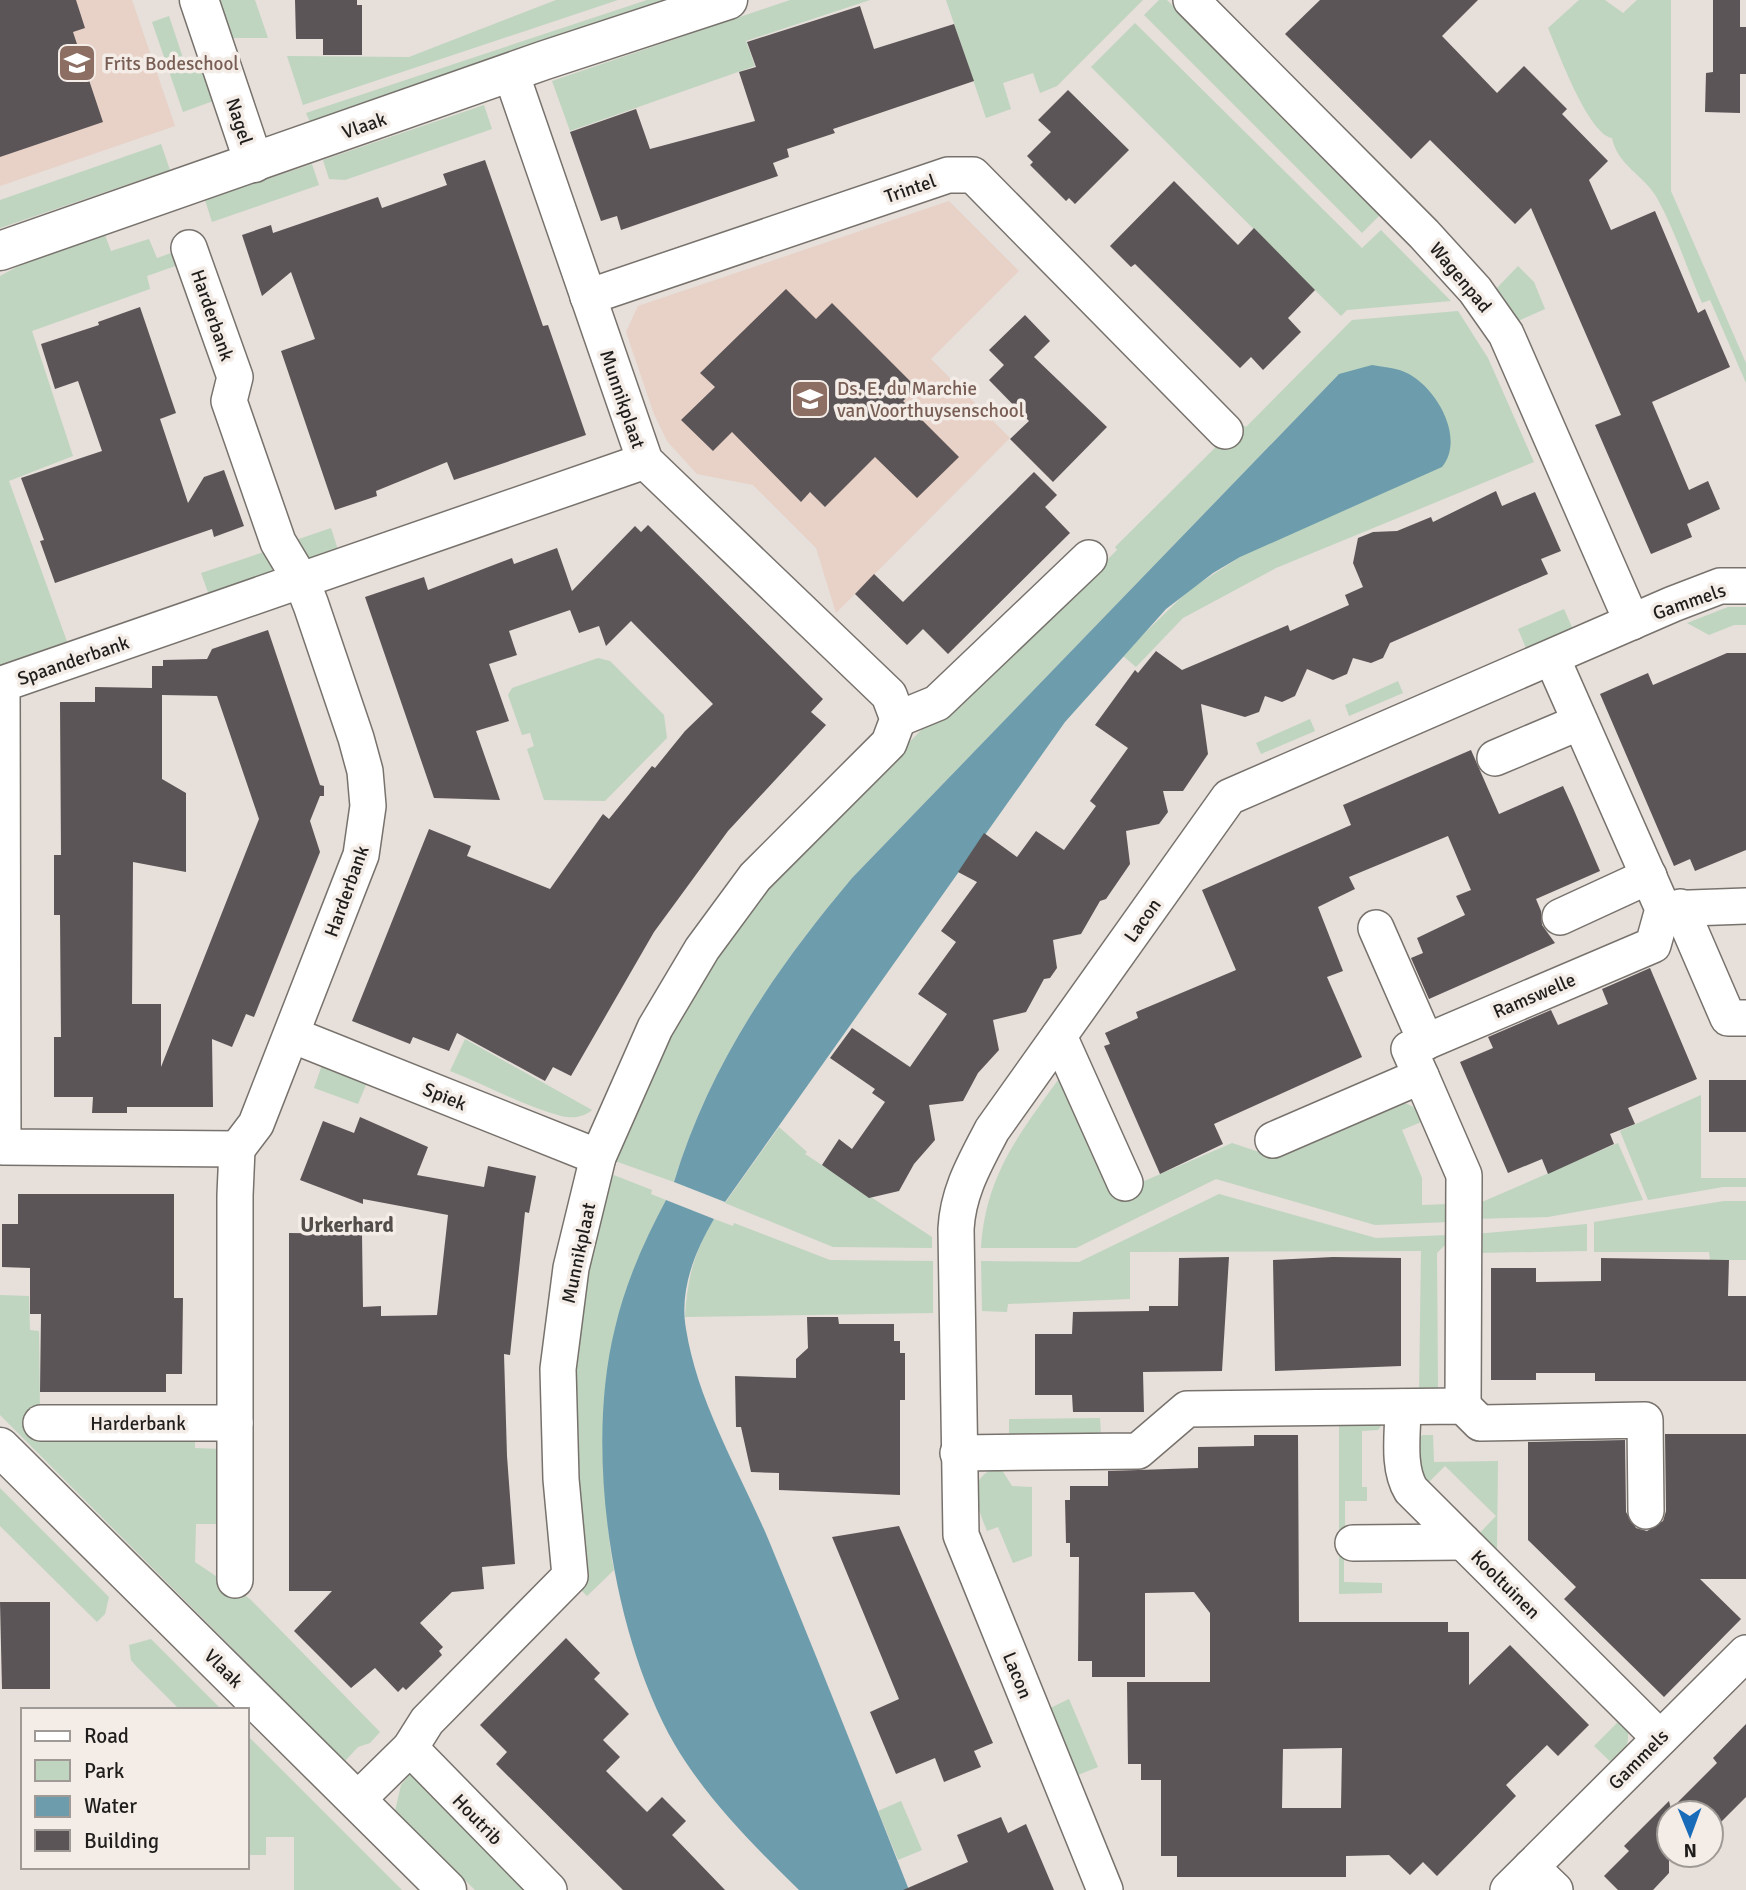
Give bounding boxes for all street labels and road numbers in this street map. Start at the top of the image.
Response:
street label: Nagel [220,95,258,148]
street label: Vlaak [339,107,390,145]
street label: Trintel [881,169,939,209]
street label: Wagenpad [1424,238,1497,318]
street label: Harderbank [185,266,239,365]
street label: Munnikplaat [594,347,650,452]
street label: Gammels [1650,578,1729,626]
street label: Spaanderbank [14,631,133,691]
street label: Harderbank [319,842,375,940]
street label: Lacon [1119,894,1167,947]
street label: Ramswelle [1489,968,1579,1024]
street label: Spiek [419,1077,470,1117]
street label: Munnikplaat [557,1200,601,1306]
street label: Harderbank [90,1412,186,1436]
street label: Kooltuinen [1466,1545,1545,1624]
street label: Vlaak [199,1644,248,1694]
street label: Lacon [997,1648,1037,1702]
street label: Gammels [1604,1725,1674,1795]
street label: Houtrib [447,1789,508,1850]

